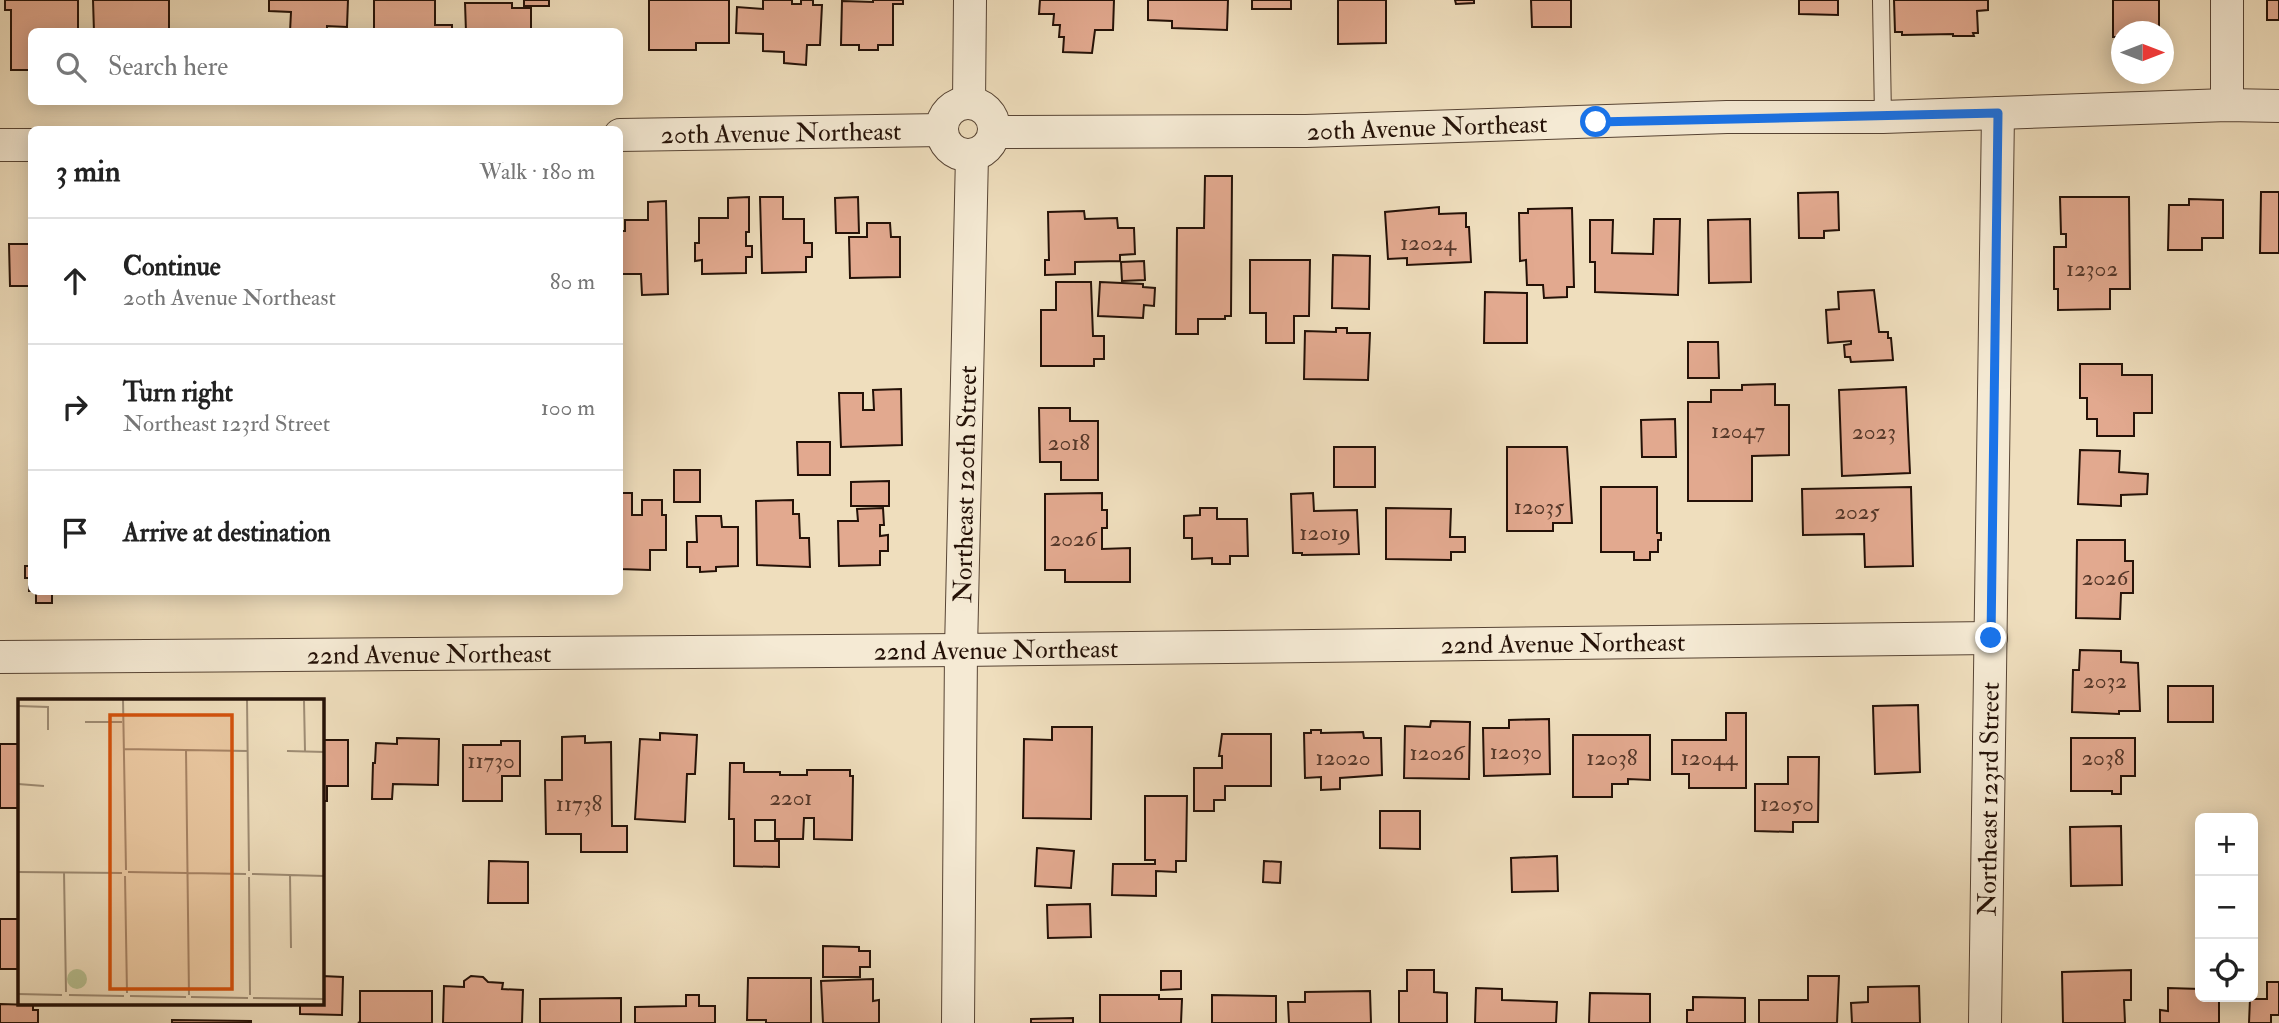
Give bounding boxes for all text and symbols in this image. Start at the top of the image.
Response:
north arrow [2111,21,2174,84]
search box [28,28,623,105]
icon: search [52,48,90,86]
text: Search here [108,51,228,83]
route start [1580,106,1611,137]
street label: 20th Avenue Northeast [1306,108,1548,148]
street label: 20th Avenue Northeast [660,116,902,151]
text: 3 min [56,153,121,190]
text: Walk · 180 m [480,157,595,186]
house number: 12024 [1400,228,1457,257]
text: Continue [123,251,221,283]
house number: 12302 [2066,254,2118,283]
icon: ahead [56,262,94,300]
text: 80 m [550,267,595,296]
text: 20th Avenue Northeast [123,283,336,312]
street label: Northeast 120th Street [947,365,984,603]
text: Turn right [123,377,233,409]
icon: right [56,388,94,426]
text: 100 m [541,393,595,422]
text: Northeast 123rd Street [123,409,330,438]
house number: 12047 [1711,416,1765,445]
house number: 2023 [1852,417,1896,446]
house number: 2018 [1048,428,1090,457]
house number: 12035 [1514,492,1564,521]
house number: 2025 [1834,497,1880,526]
icon: arrive [56,514,94,552]
text: Arrive at destination [123,517,331,549]
house number: 12019 [1299,518,1351,547]
house number: 2026 [1050,524,1098,553]
house number: 2026 [2082,563,2130,592]
route end [1975,622,2006,653]
street label: 22nd Avenue Northeast [1440,627,1685,661]
street label: 22nd Avenue Northeast [874,633,1119,668]
street label: 22nd Avenue Northeast [307,638,551,672]
house number: 2032 [2083,666,2127,695]
street label: Northeast 123rd Street [1972,682,2007,916]
inset map [18,699,324,1006]
house number: 12030 [1490,737,1542,766]
house number: 12026 [1410,738,1466,767]
house number: 12020 [1315,743,1371,772]
house number: 12038 [1586,743,1638,772]
house number: 12044 [1681,743,1739,772]
house number: 2038 [2081,743,2125,772]
house number: 11730 [467,746,515,775]
house number: 2201 [769,783,813,812]
house number: 11738 [556,789,602,818]
house number: 12050 [1760,789,1814,818]
map controls [2195,813,2258,1002]
button: + [2195,813,2258,876]
button: − [2195,876,2258,939]
button: locate [2195,939,2258,1002]

